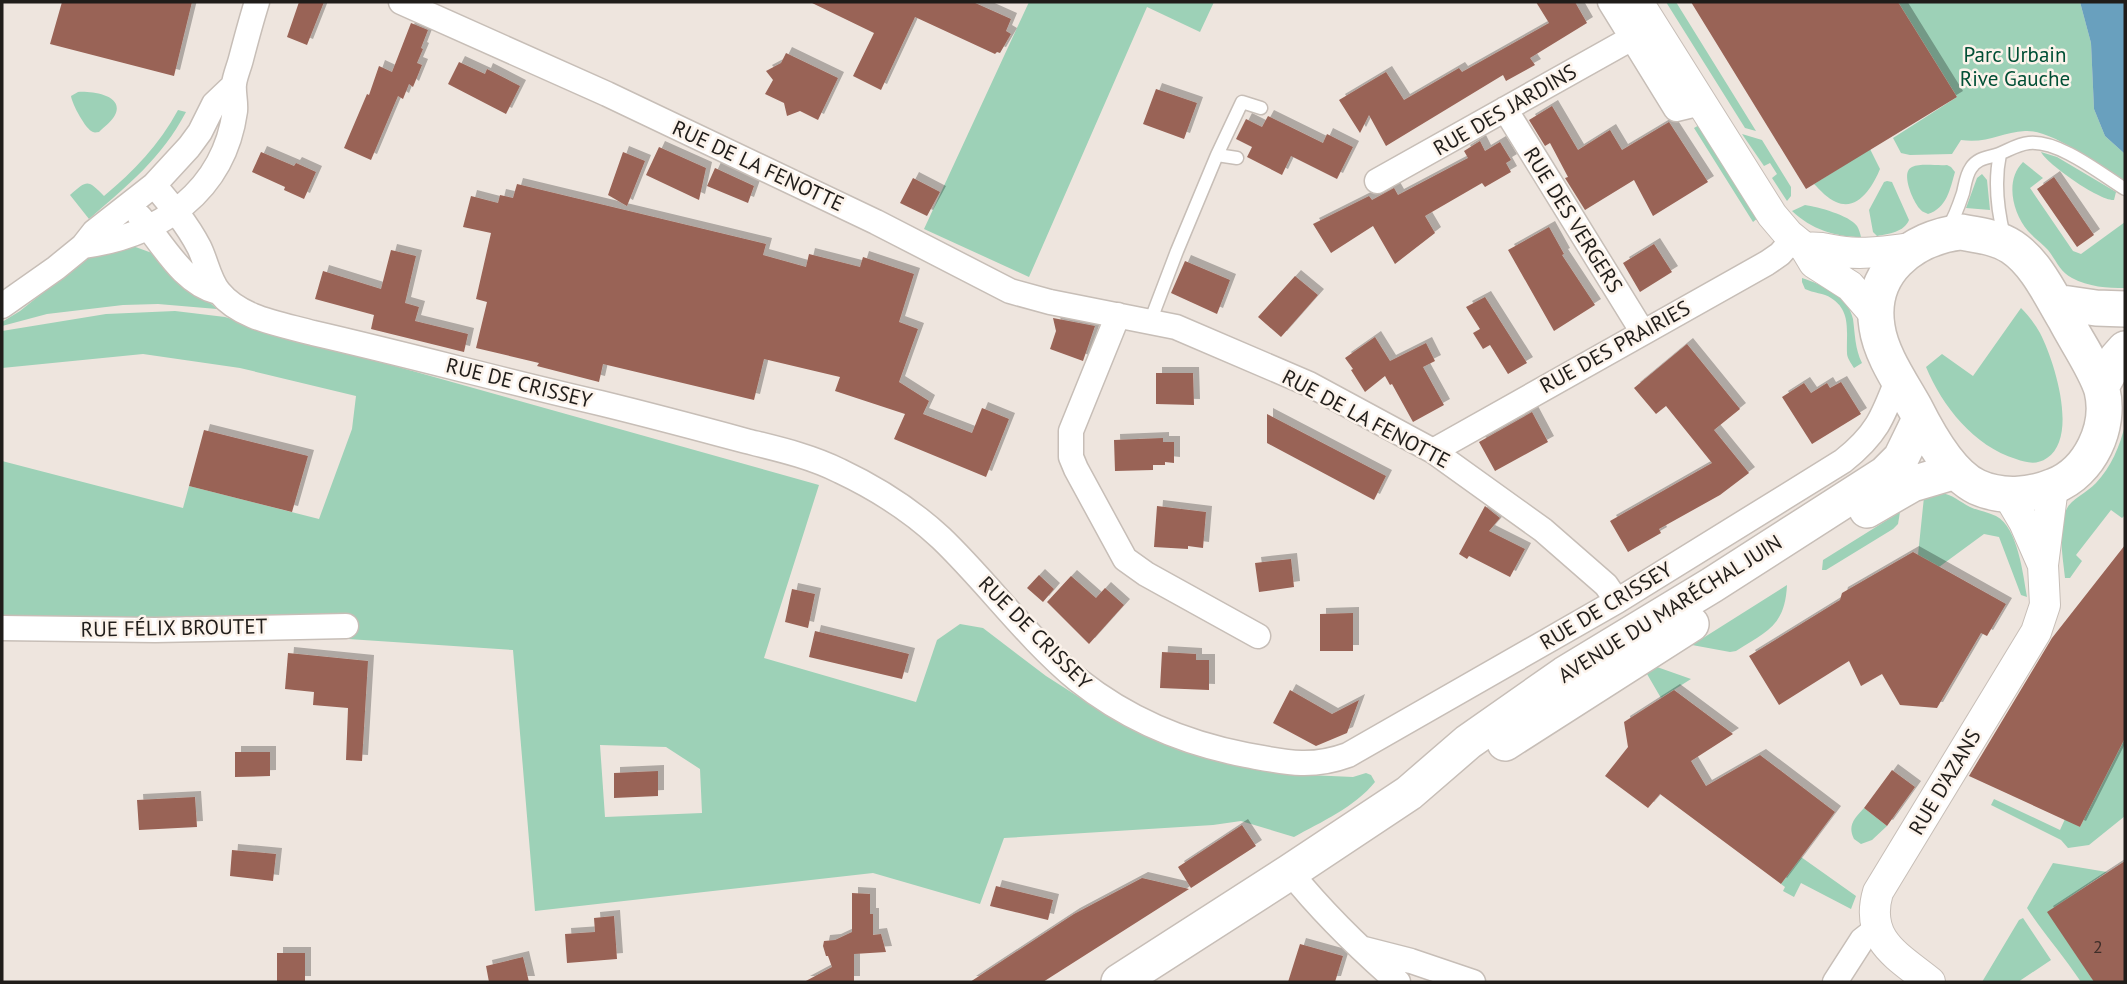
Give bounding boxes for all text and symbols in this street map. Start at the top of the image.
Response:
park label: Parc Urbain Rive Gauche [1960,41,2070,92]
street label: RUE DES JARDINS [1428,58,1581,161]
street label: RUE DE LA FENOTTE [668,114,848,217]
street label: RUE DES VERGERS [1518,142,1629,298]
street label: RUE DES PRAIRIES [1535,294,1695,399]
street label: RUE DE CRISSEY [443,351,595,414]
street label: RUE DE LA FENOTTE [1278,363,1455,474]
street label: AVENUE DU MARÉCHAL JUIN [1553,529,1787,689]
street label: RUE DE CRISSEY [1535,555,1677,656]
street label: RUE DE CRISSEY [973,570,1098,695]
street label: RUE FÉLIX BROUTET [80,612,268,643]
street label: RUE D'AZANS [1902,724,1987,840]
house number: 2 [2093,935,2103,958]

